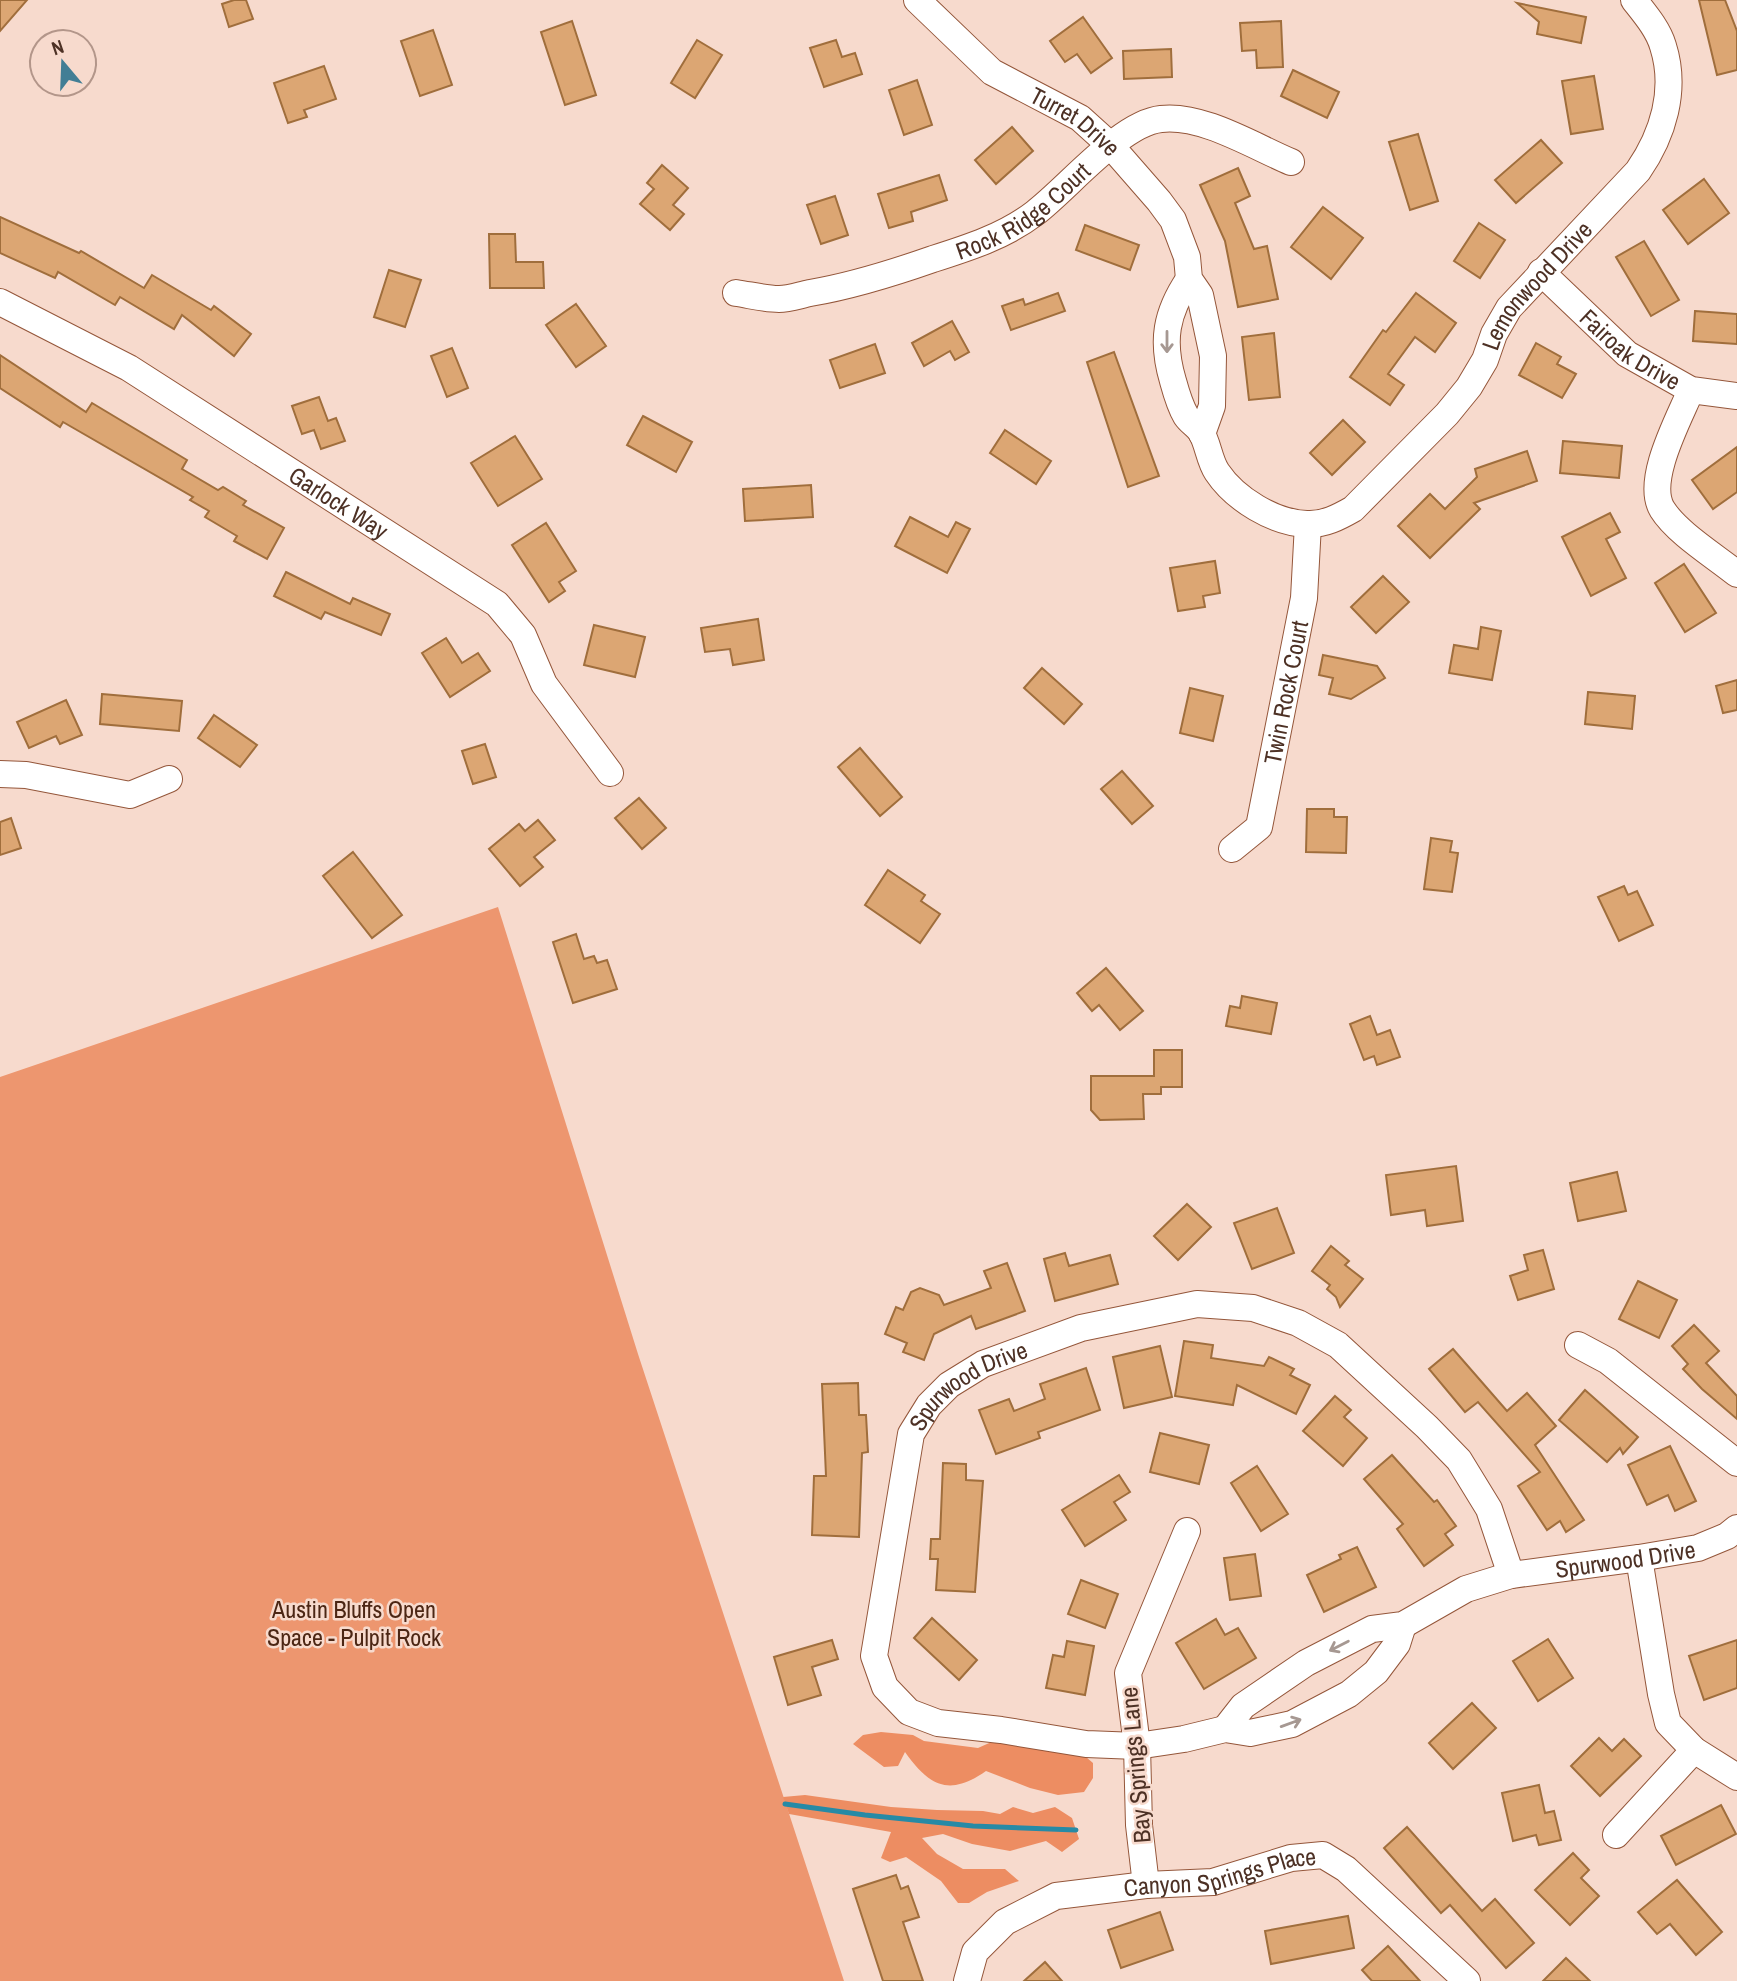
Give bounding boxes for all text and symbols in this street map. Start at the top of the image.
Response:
north arrow [28,28,98,98]
text: N [48,33,67,61]
street label: Turret Drive [1025,79,1128,162]
street label: Rock Ridge Court [951,155,1097,267]
street label: Lemonwood Drive [1474,214,1599,354]
street label: Fairoak Drive [1573,302,1687,397]
one-way arrow [1160,330,1174,353]
street label: Garlock Way [283,459,395,546]
street label: Twin Rock Court [1256,617,1315,767]
street label: Spurwood Drive [901,1333,1032,1436]
street label: Spurwood Drive [1553,1533,1698,1585]
park label: Austin Bluffs Open Space - Pulpit Rock [267,1593,441,1653]
one-way arrow [1329,1639,1350,1653]
street label: Bay Springs Lane [1112,1686,1158,1844]
one-way arrow [1280,1716,1302,1728]
street label: Canyon Springs Place [1122,1840,1317,1904]

